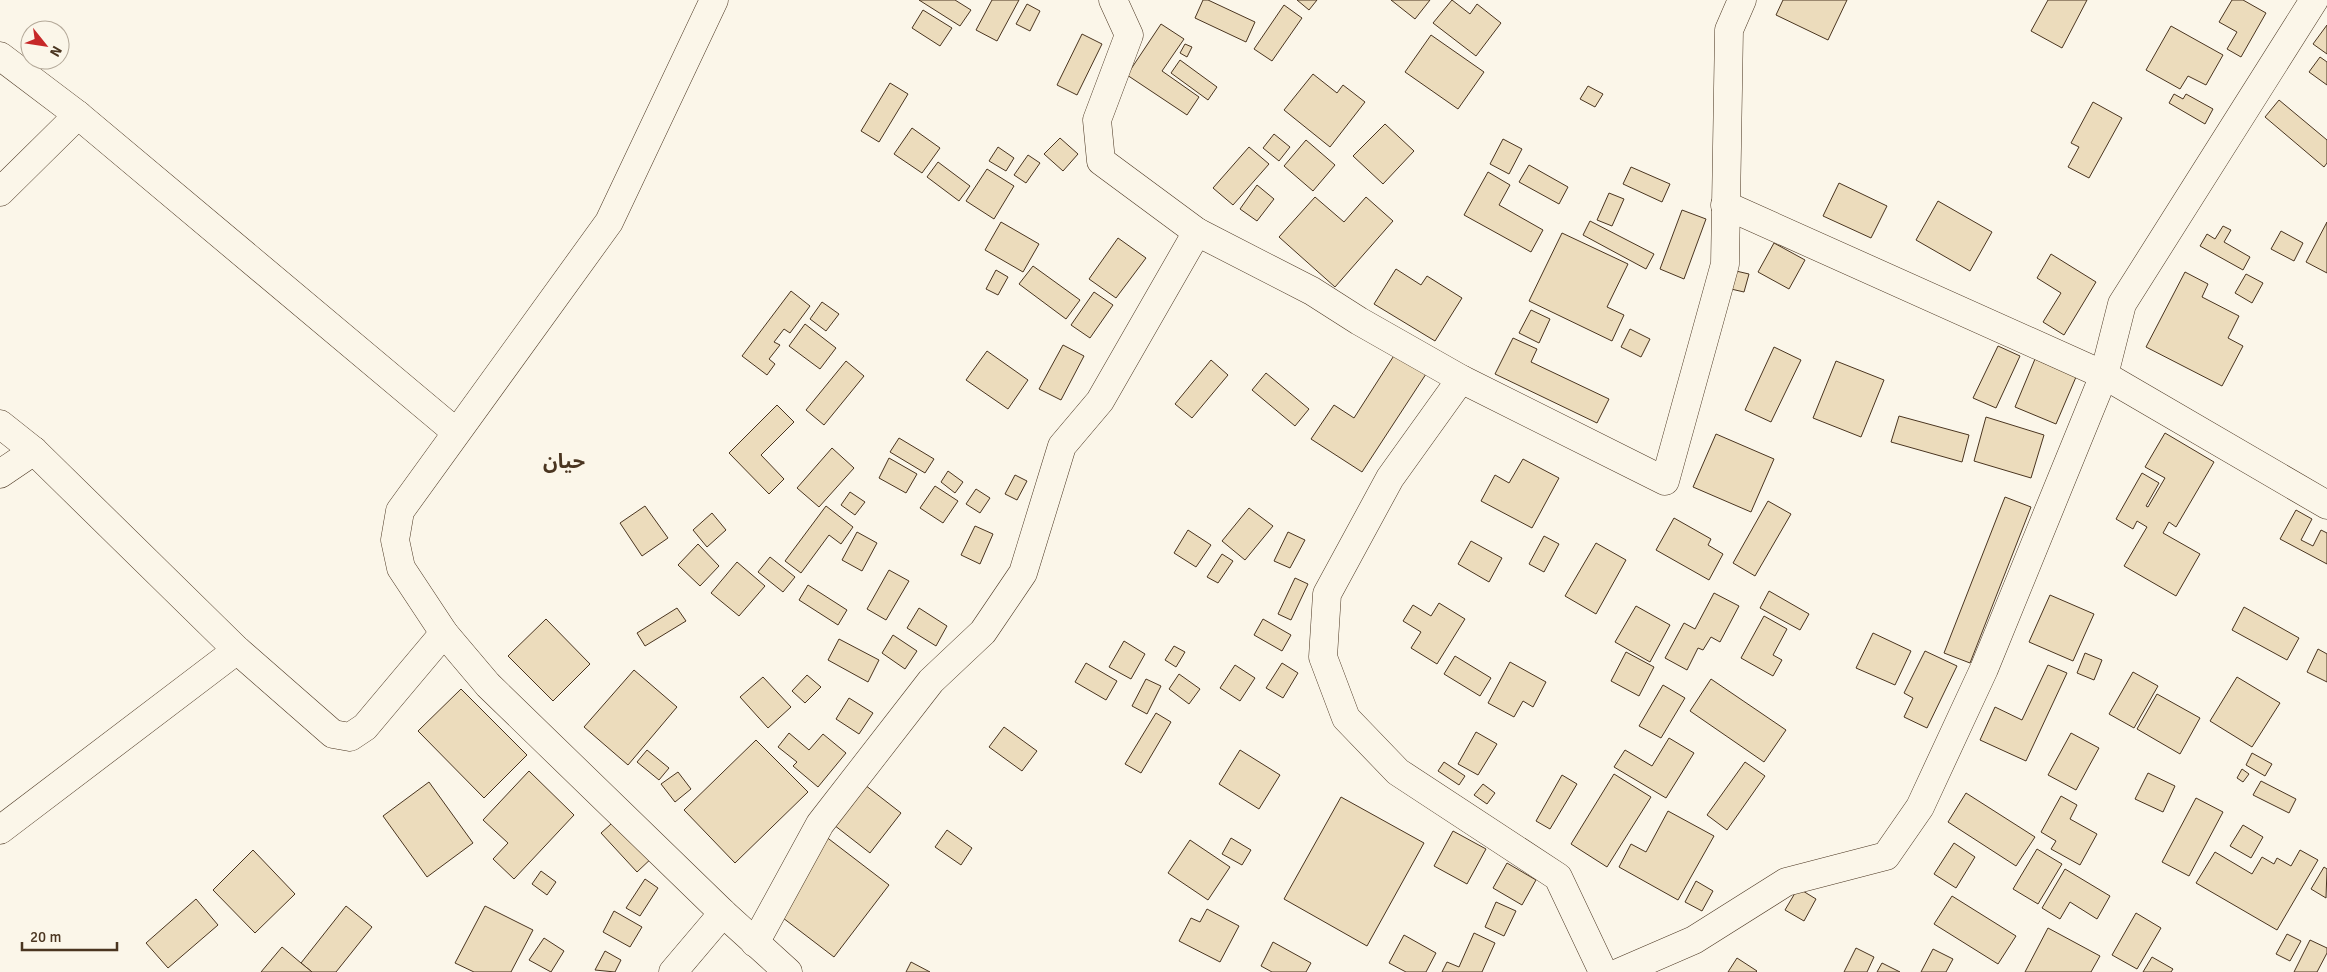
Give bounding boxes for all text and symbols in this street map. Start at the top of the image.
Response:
north arrow [20,20,70,70]
text: N [46,43,66,60]
district label: حيان [543,449,585,474]
scale bar [22,920,118,952]
text: 20 m [30,928,61,946]

